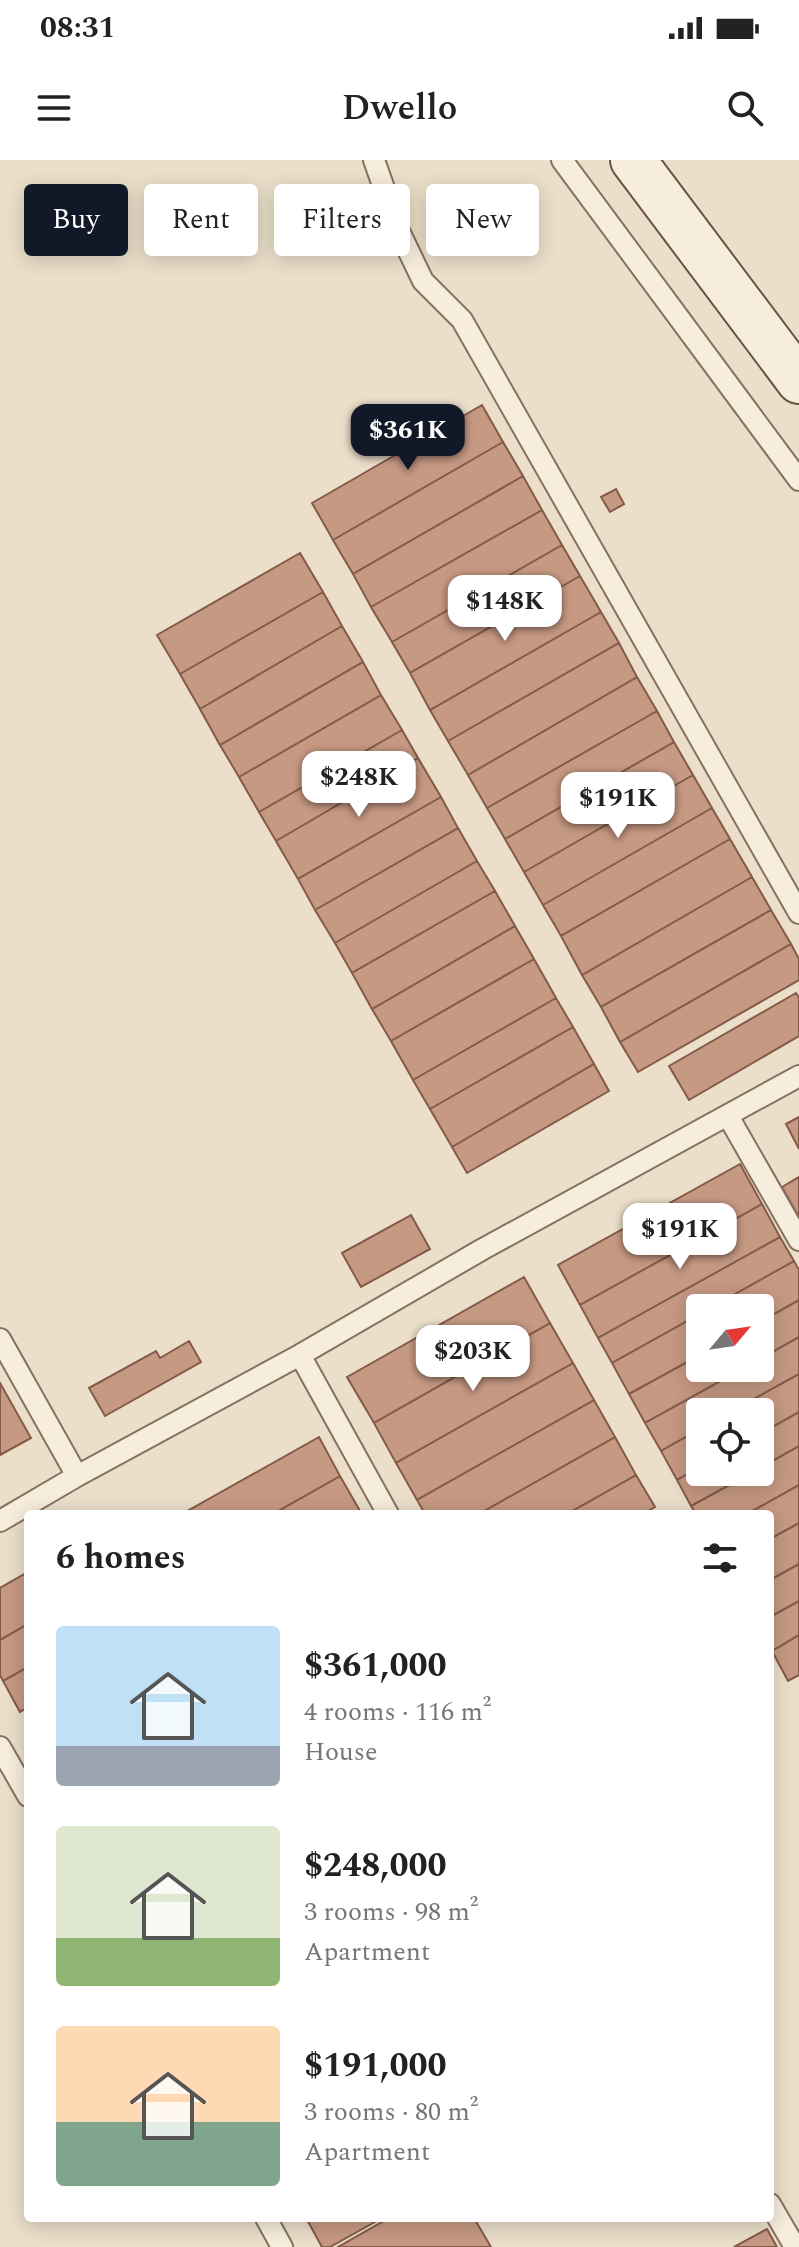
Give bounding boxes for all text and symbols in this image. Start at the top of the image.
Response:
text: 08:31 [40,5,115,51]
text: Dwello [342,81,457,136]
icon: menu [32,86,76,130]
icon: search [723,86,767,130]
chip: Buy [24,184,128,256]
chip: Rent [144,184,258,256]
chip: Filters [274,184,410,256]
chip: New [426,184,539,256]
pin: $361K [352,404,464,472]
text: $361K [369,410,447,450]
pin: $148K [449,575,561,643]
text: $148K [466,581,544,621]
pin: $248K [303,751,415,819]
text: $248K [320,757,398,797]
pin: $191K [562,772,674,840]
text: $191K [579,778,657,818]
pin: $191K [624,1203,736,1271]
text: $191K [641,1209,719,1249]
north arrow [686,1294,774,1382]
map controls [686,1294,774,1486]
pin: $203K [417,1325,529,1393]
text: $203K [434,1331,512,1371]
button: locate [686,1398,774,1486]
text: 6 homes [56,1532,186,1584]
icon: filters [698,1536,742,1580]
text: $361,000 [304,1640,447,1692]
icon: home [120,1658,216,1754]
text: 4 rooms · 116 m² [304,1692,491,1732]
text: House [304,1732,378,1772]
text: $248,000 [304,1840,447,1892]
icon: home [120,1858,216,1954]
text: 3 rooms · 98 m² [304,1892,478,1932]
text: Apartment [304,1932,430,1972]
text: $191,000 [304,2040,447,2092]
icon: home [120,2058,216,2154]
text: 3 rooms · 80 m² [304,2092,478,2132]
text: Apartment [304,2132,430,2172]

